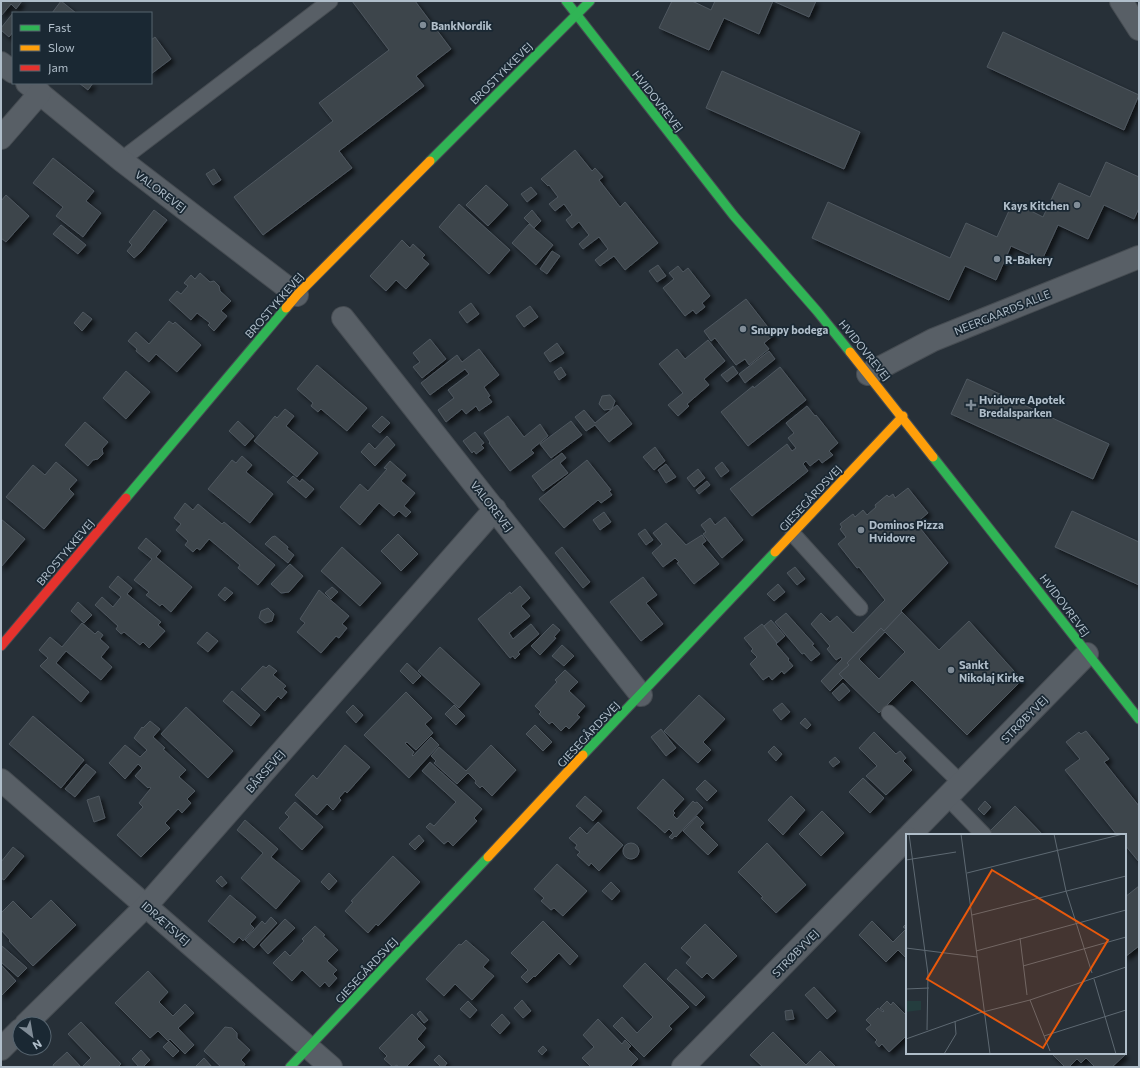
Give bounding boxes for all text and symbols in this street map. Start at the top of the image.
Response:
legend [12,12,152,84]
place label: BankNordik [431,19,492,32]
text: Fast [48,20,71,34]
marker: BankNordik [418,20,428,30]
street label: BROSTYKKEVEJ [467,39,535,107]
text: Slow [48,40,75,54]
text: Jam [48,60,68,75]
street label: HVIDOVREVEJ [629,68,686,135]
street label: VALOREVEJ [132,168,189,215]
place label: Kays Kitchen [1003,199,1069,212]
marker: Kays Kitchen [1072,200,1082,210]
place label: R-Bakery [1005,253,1053,266]
marker: R-Bakery [992,254,1002,264]
street label: BROSTYKKEVEJ [242,270,307,341]
street label: NEERGAARDS ALLE [952,287,1052,337]
street label: HVIDOVREVEJ [836,317,893,384]
place label: Snuppy bodega [751,323,829,336]
marker: Snuppy bodega [738,324,748,334]
place label: Hvidovre Apotek Bredalsparken [979,393,1066,419]
marker: Hvidovre Apotek Bredalsparken [966,400,976,410]
street label: GIESEGÅRDSVEJ [775,462,845,534]
street label: VALOREVEJ [467,478,516,534]
street label: BROSTYKKEVEJ [34,516,97,588]
place label: Dominos Pizza Hvidovre [869,518,944,544]
marker: Dominos Pizza Hvidovre [856,525,866,535]
street label: HVIDOVREVEJ [1037,571,1093,639]
place label: Sankt Nikolaj Kirke [959,658,1024,684]
marker: Sankt Nikolaj Kirke [946,665,956,675]
street label: STRØBYVEJ [998,693,1051,746]
street label: GIESEGÅRDSVEJ [553,698,623,770]
street label: BÅRSEVEJ [242,746,288,796]
inset map [906,834,1126,1054]
street label: IDRÆTSVEJ [139,898,193,948]
street label: STRØBYVEJ [769,927,822,980]
street label: GIESEGÅRDSVEJ [331,934,401,1006]
north arrow [12,1016,52,1056]
text: N [31,1037,44,1053]

